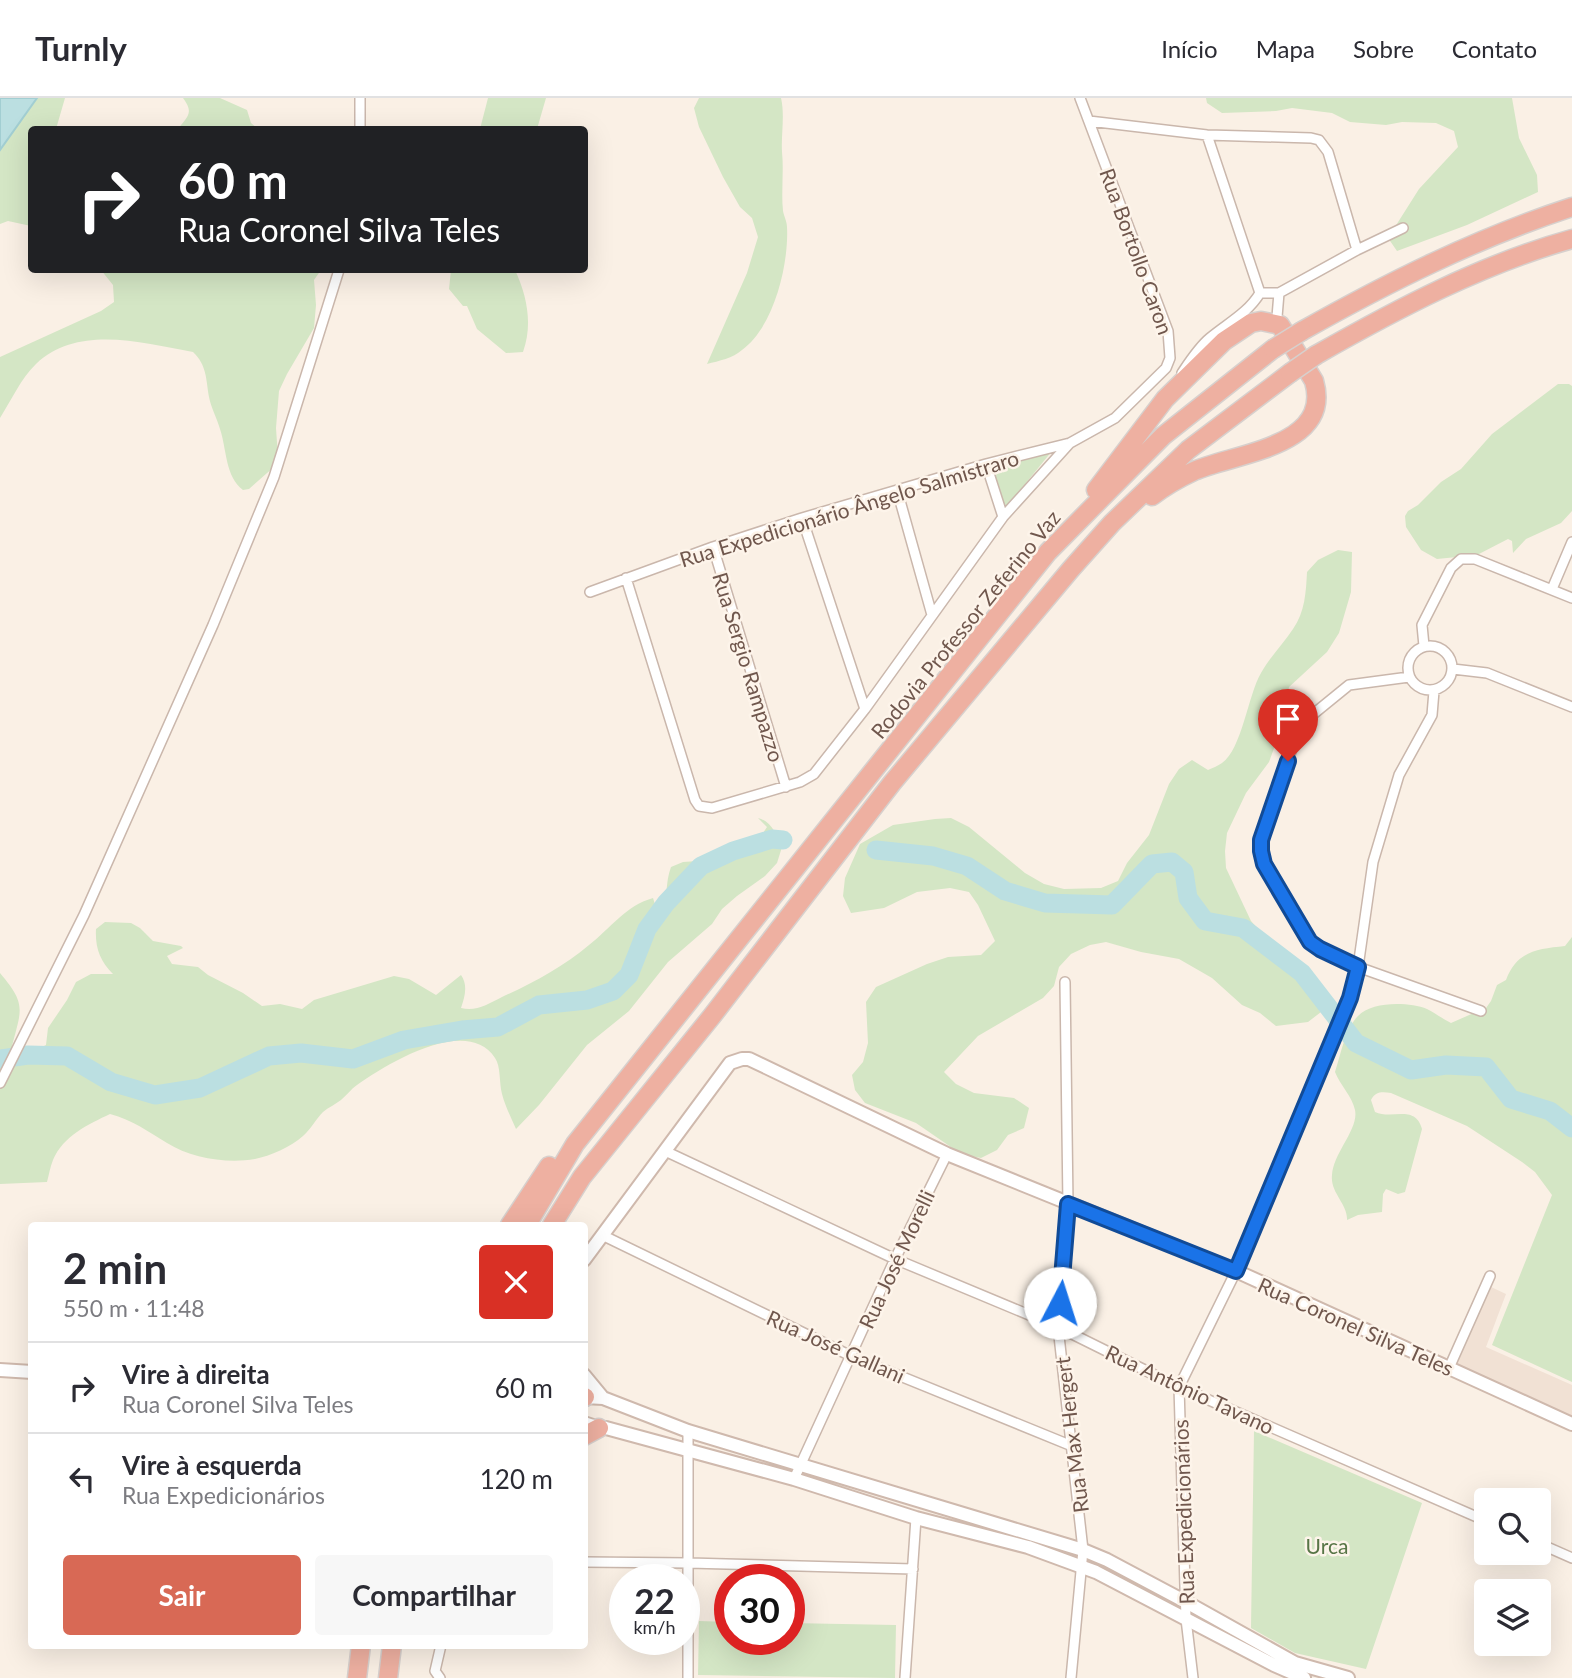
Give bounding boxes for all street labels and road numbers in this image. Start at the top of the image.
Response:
street label: Rua Bortollo Caron [1095,164,1179,338]
street label: Rua Expedicionário Ângelo Salmistraro [676,444,1022,572]
street label: Rodovia Professor Zeferino Vaz [865,505,1065,743]
street label: Rua Sergio Rampazzo [708,569,790,765]
street label: Rua José Morelli [853,1186,939,1332]
street label: Rua Coronel Silva Teles [1254,1272,1458,1380]
street label: Rua José Gallani [763,1304,909,1388]
street label: Rua Antônio Tavano [1102,1339,1278,1439]
street label: Rua Max Hergert [1049,1355,1093,1514]
street label: Rua Expedicionários [1167,1419,1199,1605]

